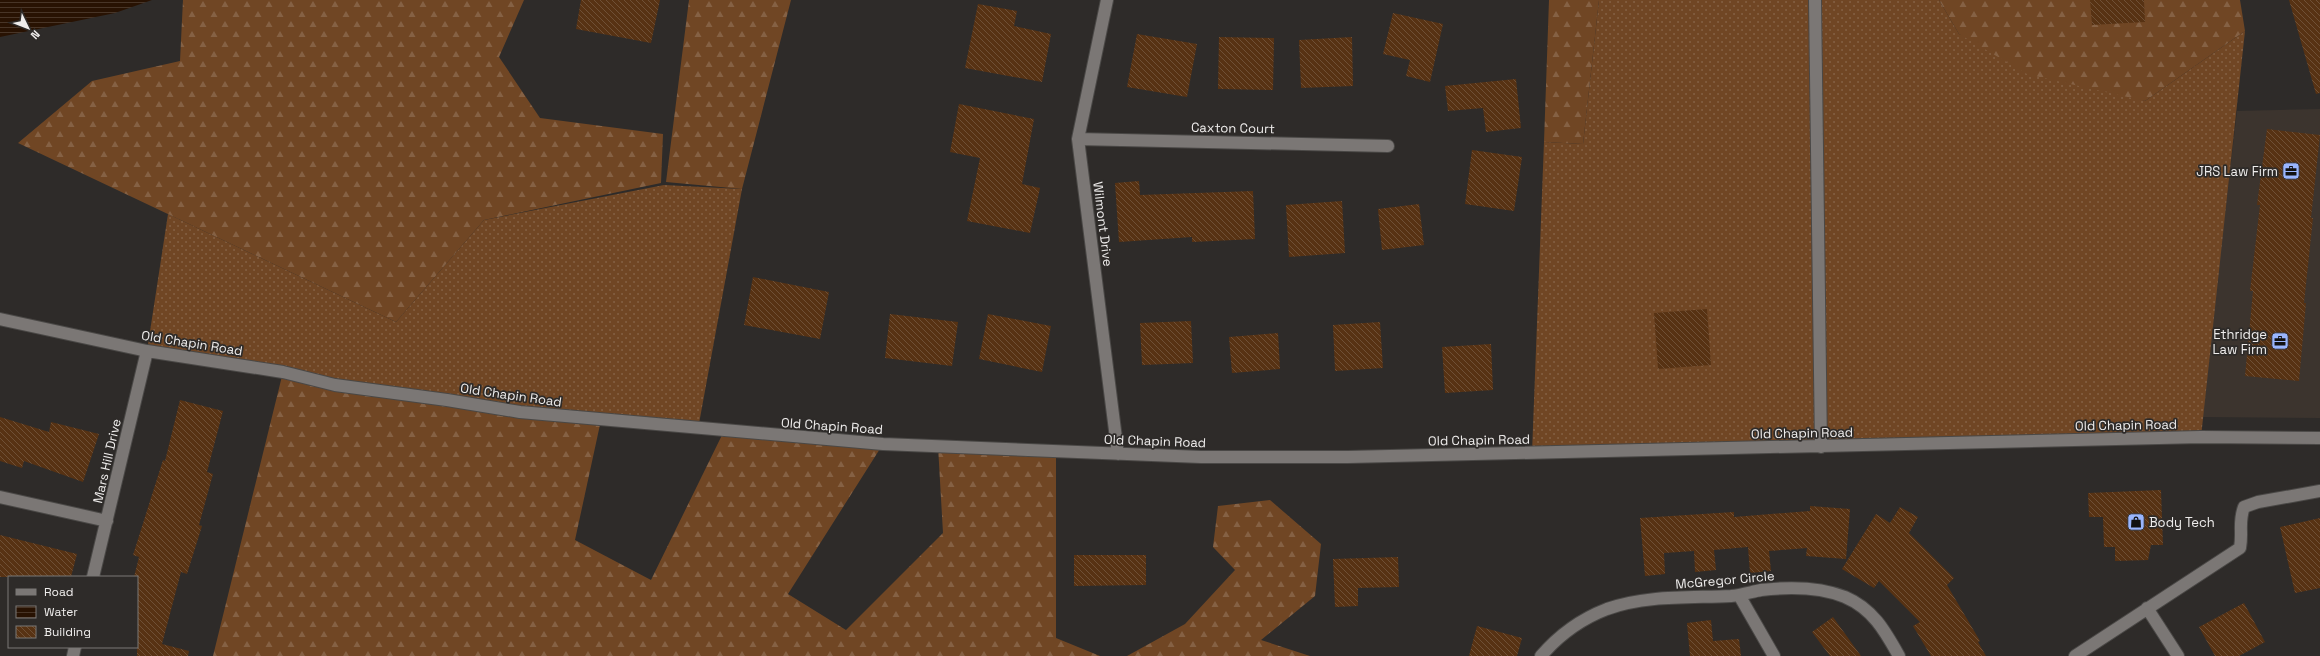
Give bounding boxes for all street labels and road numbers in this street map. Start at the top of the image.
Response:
street label: Caxton Court [1191,119,1275,137]
street label: Wilmont Drive [1089,181,1117,267]
street label: Old Chapin Road [140,327,244,359]
street label: Old Chapin Road [459,379,563,411]
street label: Old Chapin Road [780,414,884,438]
street label: Old Chapin Road [2075,416,2177,434]
street label: Mars Hill Drive [89,417,125,505]
street label: Old Chapin Road [1751,424,1853,442]
street label: Old Chapin Road [1104,431,1206,451]
street label: Old Chapin Road [1428,431,1530,449]
street label: McGregor Circle [1675,567,1775,593]

